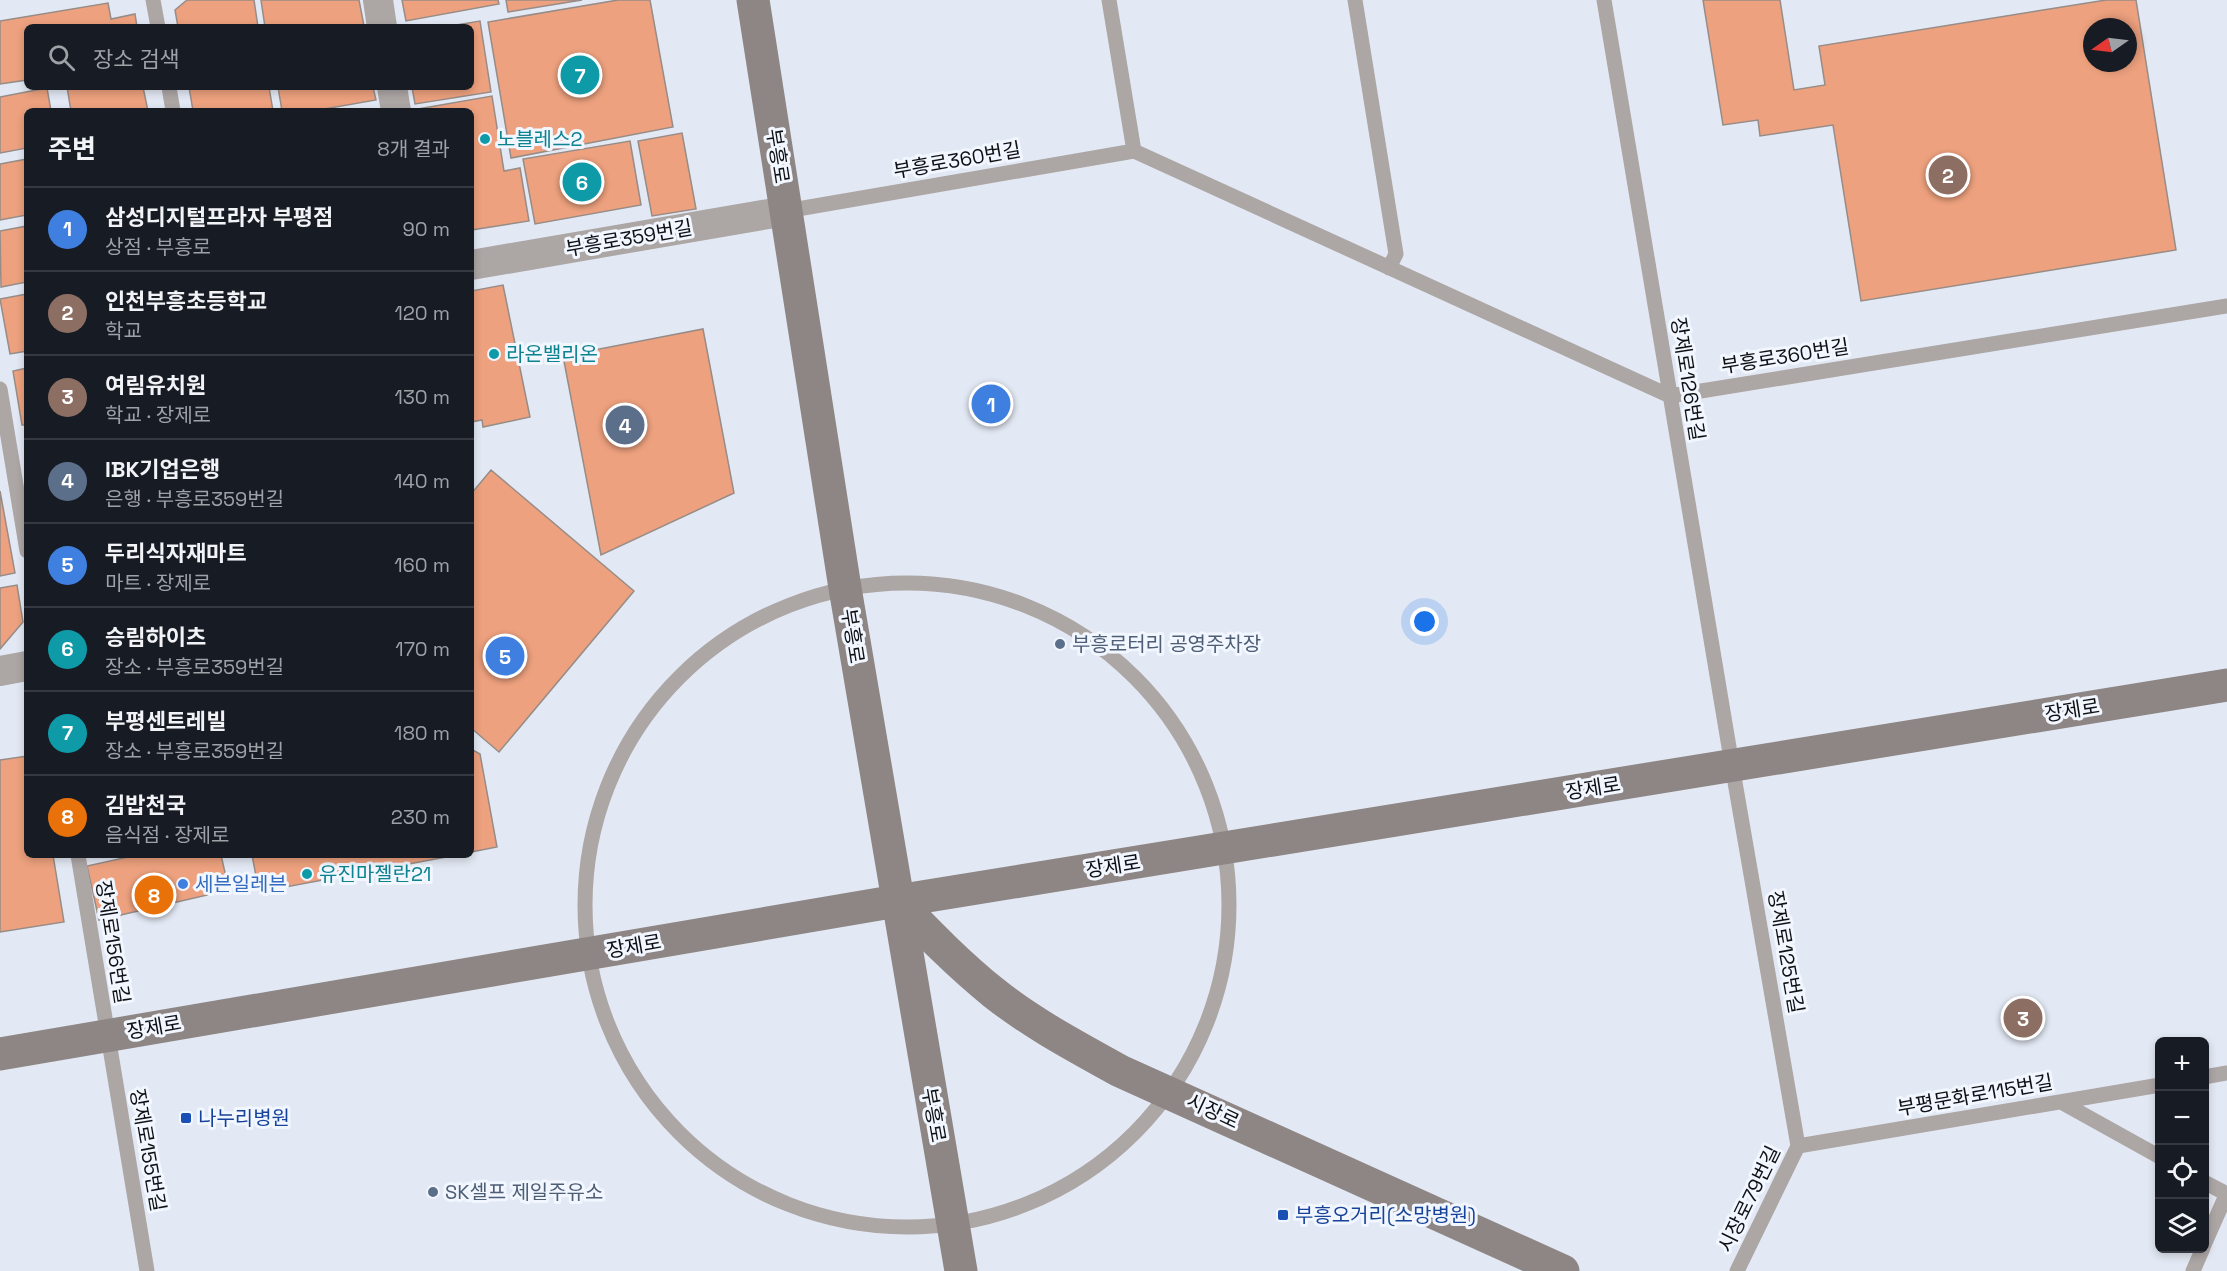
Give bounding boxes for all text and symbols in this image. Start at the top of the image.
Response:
north arrow [2083,18,2137,72]
search box [24,24,474,90]
icon: search [45,41,78,74]
text: 장소 검색 [93,45,180,73]
pin: 7 [560,52,600,98]
place label: 노블레스2 [497,126,583,152]
street label: 부흥로 [761,127,795,185]
text: 주변 [48,132,96,166]
marker: 노블레스2 [478,132,492,146]
text: 8개 결과 [377,136,450,162]
street label: 부흥로360번길 [891,136,1023,184]
pin: 2 [1928,152,1968,198]
pin: 6 [562,160,602,204]
text: 삼성디지털프라자 부평점 [105,203,333,231]
street label: 부흥로359번길 [564,214,694,262]
text: 1 [63,216,72,242]
text: 90 m [403,216,450,242]
text: 상점 · 부흥로 [105,234,211,260]
text: 인천부흥초등학교 [105,287,267,315]
text: 2 [62,300,73,326]
text: 120 m [394,300,450,326]
street label: 장제로126번길 [1665,315,1711,443]
text: 학교 [105,318,142,344]
street label: 부흥로360번길 [1719,333,1851,379]
place label: 라온밸리온 [506,341,598,367]
marker: 라온밸리온 [487,347,501,361]
text: 여림유치원 [105,371,206,399]
pin: 1 [972,382,1010,426]
text: 3 [61,384,74,410]
text: 130 m [394,384,450,410]
text: 학교 · 장제로 [105,402,211,428]
pin: 4 [606,402,644,448]
text: IBK기업은행 [105,455,220,483]
text: 4 [61,468,74,494]
text: 140 m [394,468,450,494]
text: 은행 · 부흥로359번길 [105,486,284,512]
text: 두리식자재마트 [105,539,247,567]
text: 5 [62,552,74,578]
text: 160 m [394,552,450,578]
text: 마트 · 장제로 [105,570,211,596]
street label: 부흥로 [836,607,870,665]
your location [1410,607,1439,636]
text: 승림하이츠 [105,623,206,651]
place label: 부흥로터리 공영주차장 [1072,631,1261,657]
pin: 5 [486,634,524,678]
text: 6 [61,636,74,662]
text: 170 m [395,636,450,662]
marker: 부흥로터리 공영주차장 [1053,637,1067,651]
text: 장소 · 부흥로359번길 [105,654,284,680]
street label: 장제로 [2043,693,2101,727]
text: 부평센트레빌 [105,707,226,735]
text: 7 [62,720,73,746]
text: 180 m [394,720,450,746]
text: 장소 · 부흥로359번길 [105,738,284,764]
street label: 장제로 [1564,771,1622,805]
text: 김밥천국 [105,791,186,819]
text: 8 [62,804,74,830]
text: 230 m [391,804,450,830]
text: 음식점 · 장제로 [105,822,229,848]
street label: 장제로 [1084,849,1142,883]
place label: 유진마젤란21 [319,861,431,887]
marker: 유진마젤란21 [300,867,314,881]
place label: 세븐일레븐 [195,871,287,897]
pin: 8 [134,872,174,918]
marker: 세븐일레븐 [176,877,190,891]
street label: 장제로156번길 [90,878,136,1006]
street label: 장제로125번길 [1762,888,1810,1016]
street label: 장제로 [605,928,663,964]
pin: 3 [2004,996,2042,1040]
street label: 장제로 [125,1009,183,1045]
map controls [2155,1037,2209,1253]
button: + [2155,1037,2209,1091]
street label: 부평문화로115번길 [1895,1069,2055,1121]
street label: 부흥로 [916,1086,952,1144]
street label: 장제로155번길 [124,1087,172,1213]
street label: 시장로 [1182,1088,1244,1134]
button: − [2155,1091,2209,1145]
place label: 나누리병원 [198,1105,290,1131]
marker: 나누리병원 [179,1111,193,1125]
street label: 시장로79번길 [1712,1141,1786,1257]
button: locate [2155,1145,2209,1199]
place label: SK셀프 제일주유소 [445,1179,603,1205]
marker: SK셀프 제일주유소 [426,1185,440,1199]
button: layers [2155,1199,2209,1253]
place label: 부흥오거리(소망병원) [1295,1202,1476,1228]
marker: 부흥오거리(소망병원) [1276,1208,1290,1222]

